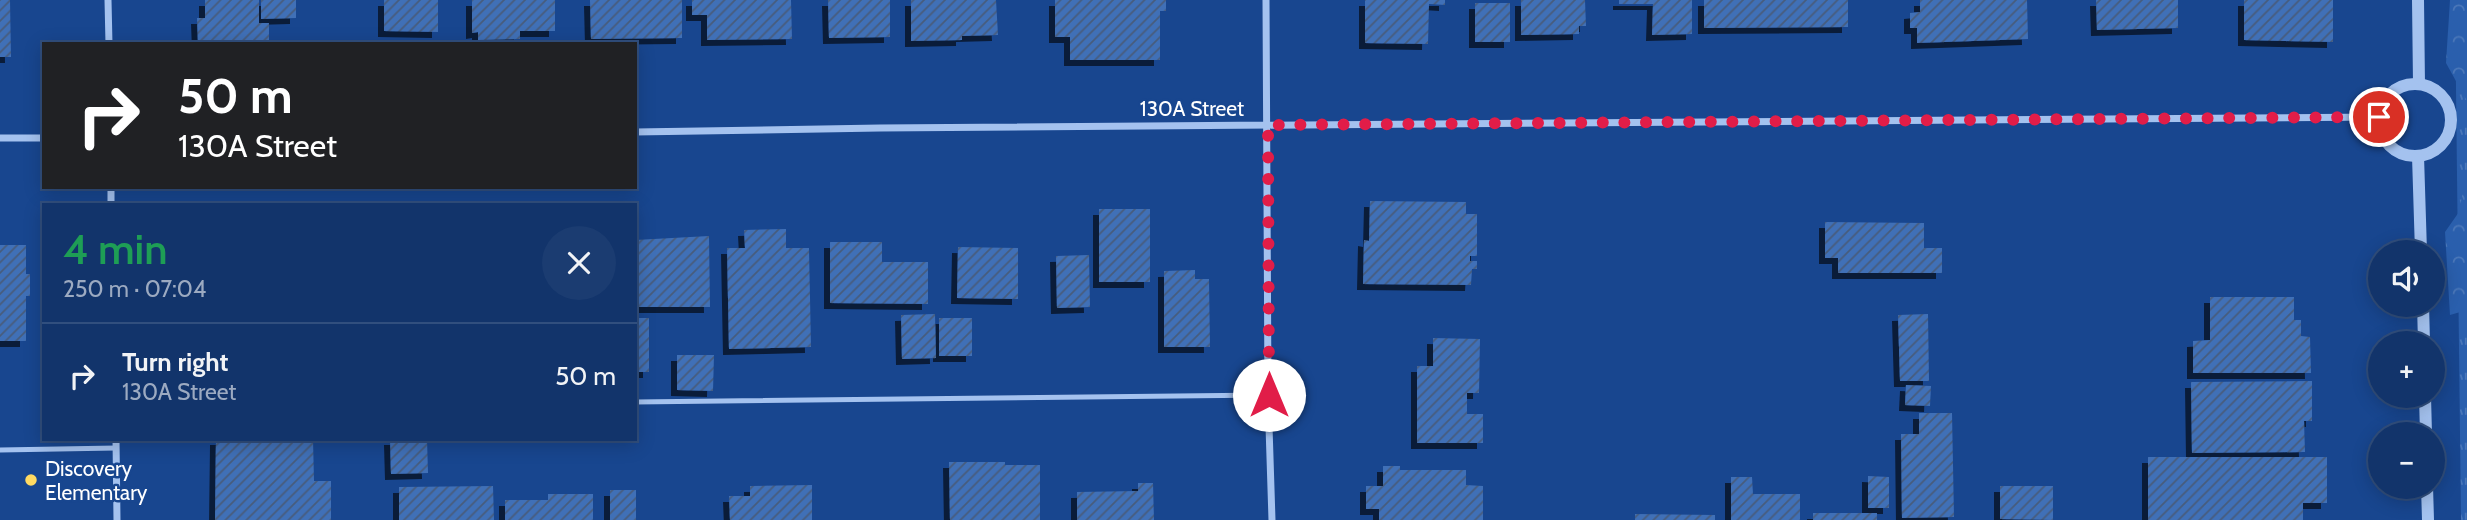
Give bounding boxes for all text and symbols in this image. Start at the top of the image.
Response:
text: 50 m [178,66,293,125]
icon: right [63,70,154,161]
pin [2349,87,2409,147]
street label: 130A Street [1140,96,1244,121]
icon: arrive [2360,98,2398,136]
text: 130A Street [178,126,337,165]
text: 4 min [63,223,167,275]
button: close [542,226,616,300]
map controls [2368,240,2445,499]
button: sound [2368,240,2445,317]
text: 250 m · 07:04 [63,275,206,303]
button: + [2368,331,2445,408]
text: Turn right [122,346,228,378]
icon: right [63,357,101,395]
position arrow [1232,358,1306,432]
text: 50 m [555,360,616,392]
text: 130A Street [122,378,236,406]
button: − [2368,422,2445,499]
place label: Discovery Elementary [45,456,148,505]
marker: Discovery Elementary [23,472,39,488]

